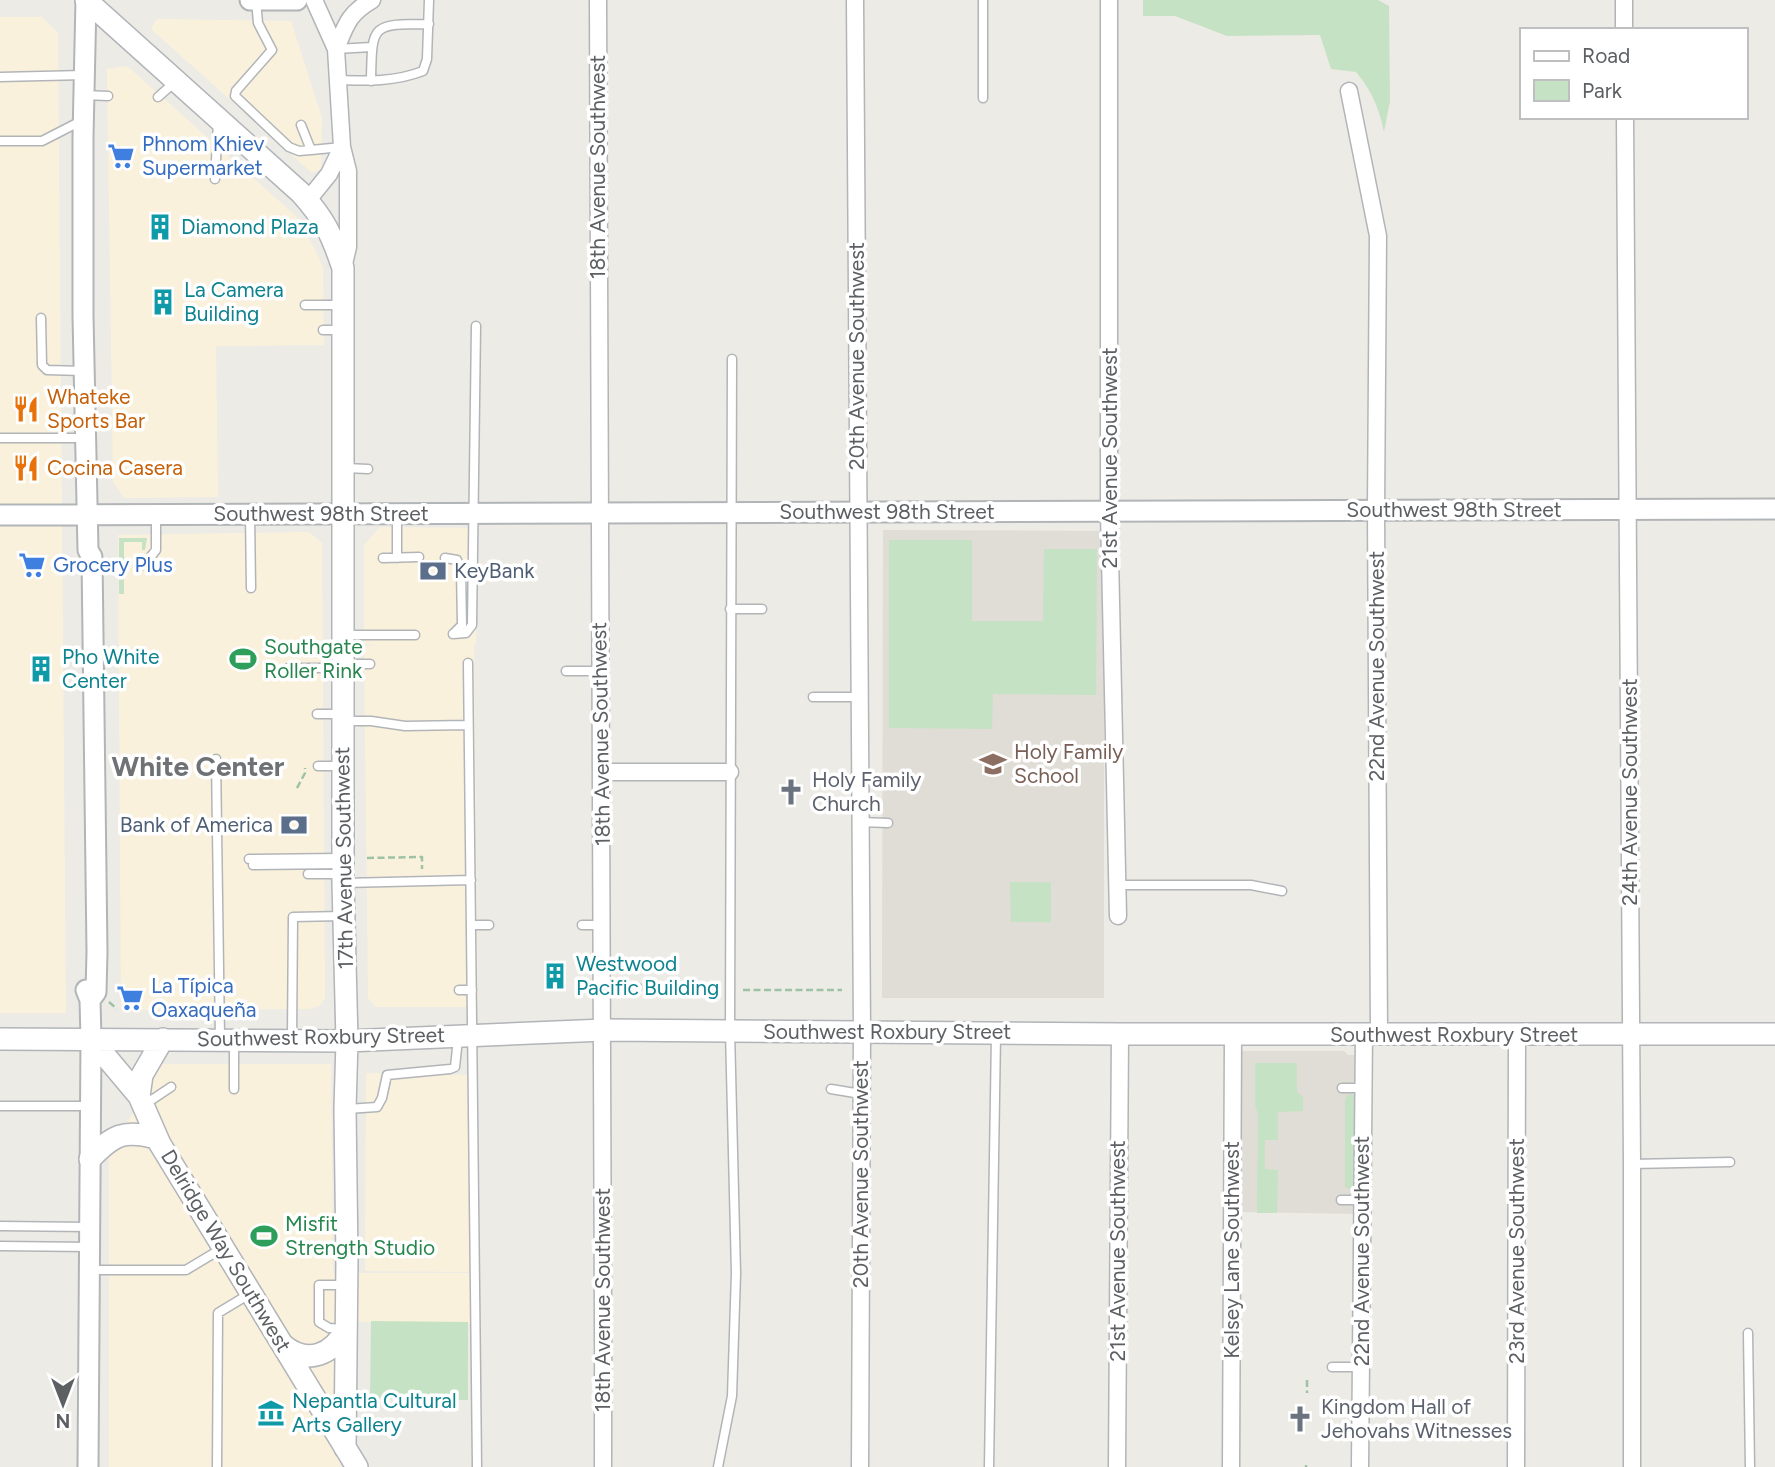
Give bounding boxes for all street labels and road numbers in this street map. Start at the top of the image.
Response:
street label: 18th Avenue Southwest [585,55,610,279]
street label: 20th Avenue Southwest [844,242,869,470]
street label: 21st Avenue Southwest [1097,347,1122,569]
street label: Southwest 98th Street [1346,497,1562,522]
street label: Southwest 98th Street [779,499,995,524]
street label: Southwest 98th Street [213,501,429,526]
street label: 22nd Avenue Southwest [1364,551,1389,781]
street label: 18th Avenue Southwest [586,622,615,846]
street label: 24th Avenue Southwest [1617,678,1642,906]
street label: 17th Avenue Southwest [329,746,358,970]
street label: Southwest Roxbury Street [763,1019,1011,1044]
street label: Southwest Roxbury Street [197,1022,445,1051]
street label: Southwest Roxbury Street [1330,1022,1578,1047]
street label: 20th Avenue Southwest [848,1060,873,1288]
street label: 22nd Avenue Southwest [1349,1136,1374,1366]
street label: 23rd Avenue Southwest [1504,1138,1529,1364]
street label: 21st Avenue Southwest [1105,1140,1130,1362]
street label: Kelsey Lane Southwest [1219,1141,1244,1359]
street label: Delridge Way Southwest [156,1145,297,1356]
street label: 18th Avenue Southwest [590,1188,615,1412]

